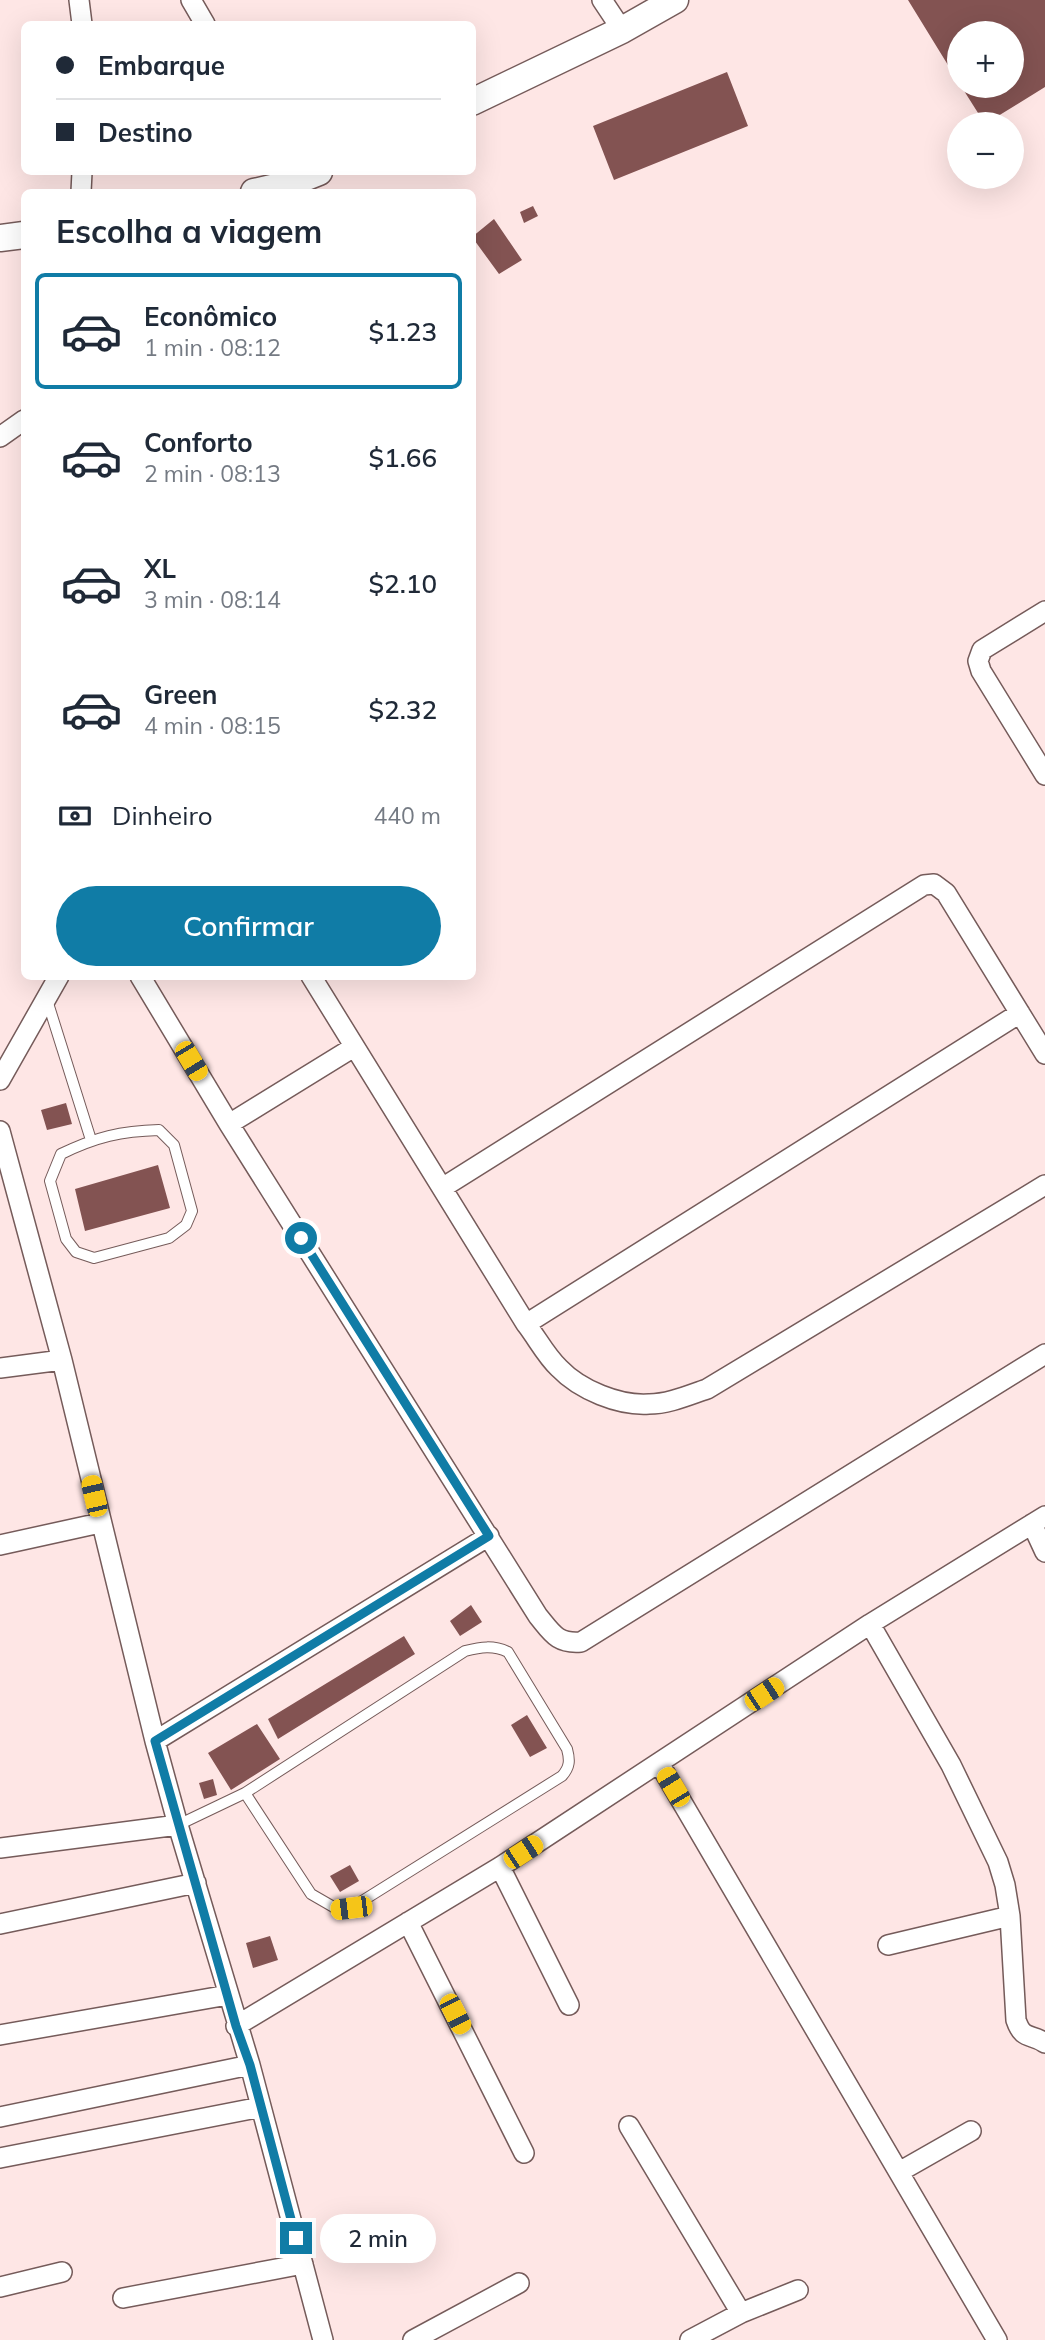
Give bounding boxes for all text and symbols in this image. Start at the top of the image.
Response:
map controls [947,21,1024,189]
button: + [947,21,1024,98]
text: Embarque [98,49,225,82]
button: − [947,112,1024,189]
text: Destino [98,116,193,149]
text: Escolha a viagem [56,211,322,251]
icon: car [60,300,123,363]
text: Econômico [144,300,277,333]
text: $1.23 [368,315,437,348]
text: 1 min · 08:12 [144,333,281,362]
icon: car [60,426,123,489]
text: Conforto [144,426,253,459]
text: $1.66 [368,441,437,474]
text: 2 min · 08:13 [144,459,281,488]
icon: car [60,552,123,615]
text: XL [144,552,176,585]
text: $2.10 [368,567,437,600]
text: 3 min · 08:14 [144,585,281,614]
icon: car [60,678,123,741]
text: Green [144,678,217,711]
text: $2.32 [368,693,437,726]
text: 4 min · 08:15 [144,711,281,740]
icon: cash [56,797,94,835]
text: Dinheiro [112,799,213,832]
text: 440 m [373,801,441,830]
button: Confirmar [56,886,441,966]
car [172,1038,211,1084]
route start [285,1222,317,1254]
car [80,1473,109,1519]
car [741,1674,788,1714]
car [654,1764,693,1810]
car [500,1832,547,1872]
car [329,1895,374,1921]
car [437,1991,474,2037]
callout: 2 min [320,2214,436,2262]
route end [280,2222,312,2254]
text: 2 min [348,2224,408,2253]

